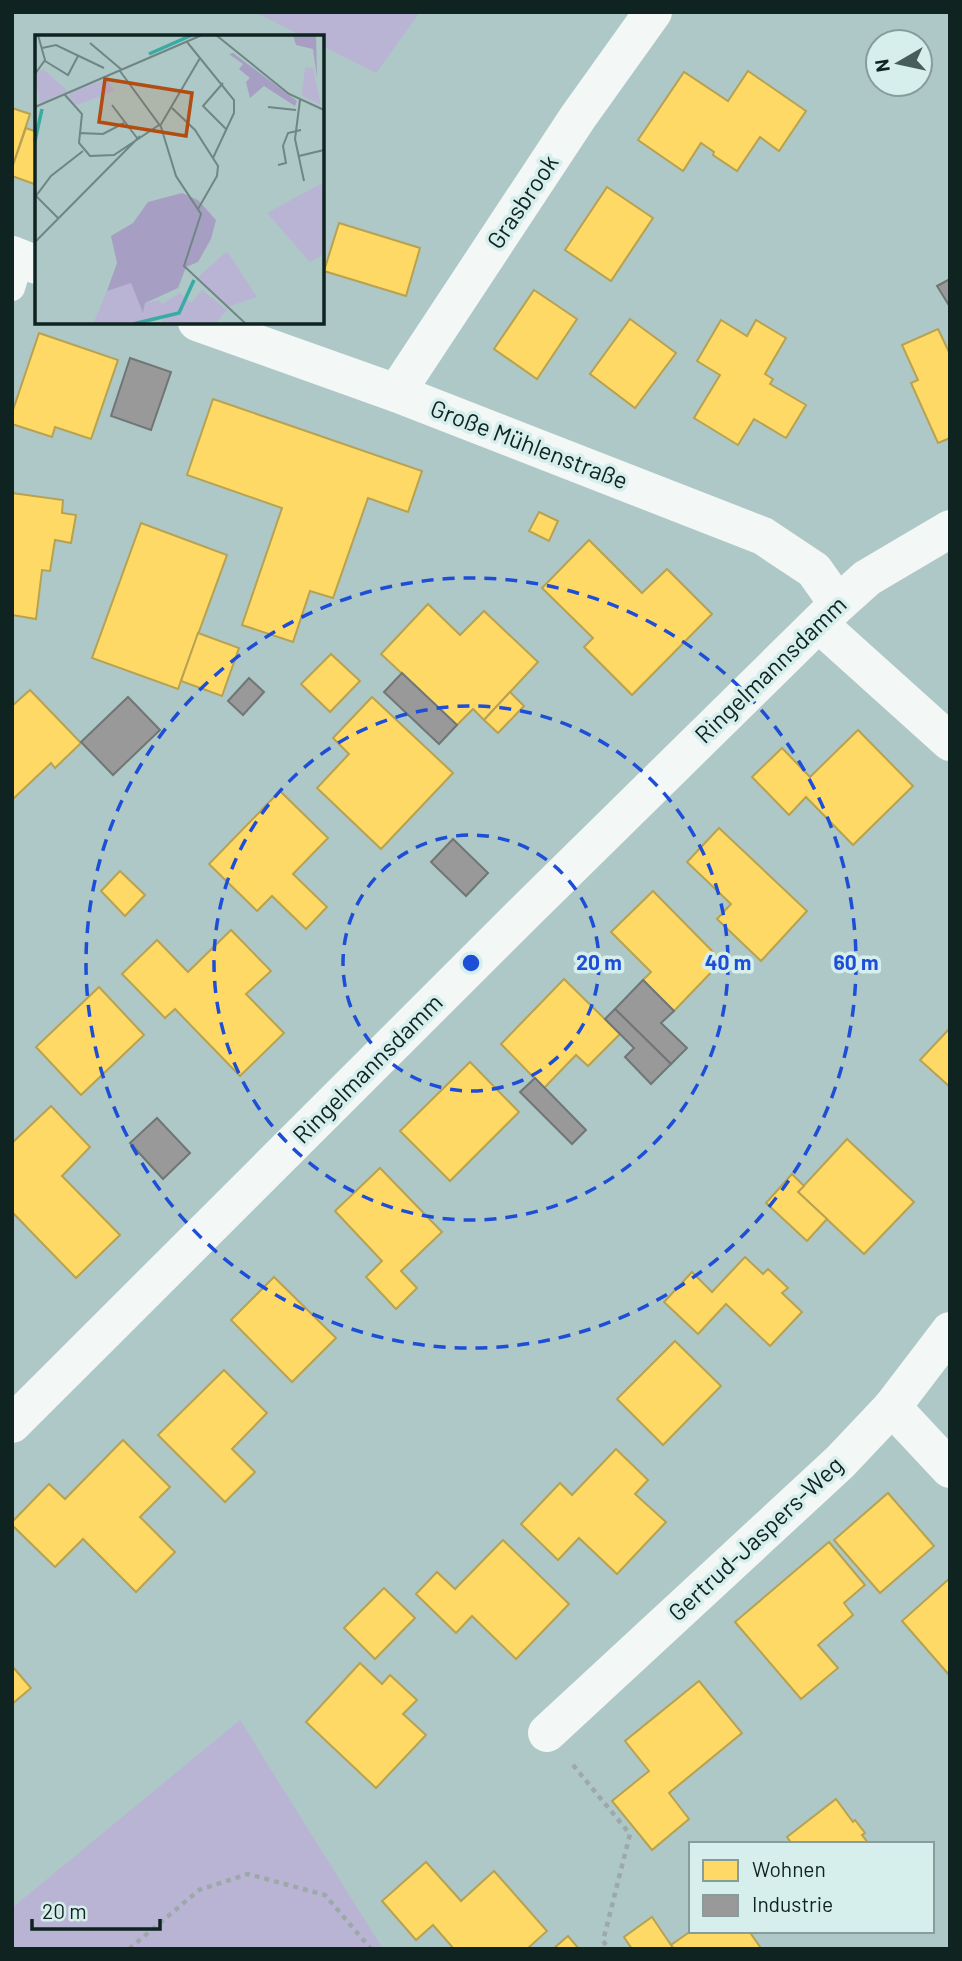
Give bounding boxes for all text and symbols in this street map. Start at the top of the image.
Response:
north arrow [864,28,934,98]
inset map [35,35,324,324]
text: N [869,58,894,74]
street label: Grasbrook [480,149,564,254]
street label: Große Mühlenstraße [427,393,632,495]
street label: Ringelmannsdamm [688,589,852,749]
text: 20 m [576,949,622,974]
text: 40 m [705,949,751,974]
text: 60 m [834,949,878,974]
centre of rings [459,951,483,975]
street label: Ringelmannsdamm [286,987,448,1149]
street label: Gertrud-Jaspers-Weg [662,1449,848,1626]
legend [689,1842,934,1933]
text: Wohnen [752,1856,826,1881]
scale bar [32,1888,159,1932]
text: Industrie [752,1891,833,1916]
text: 20 m [42,1898,87,1923]

